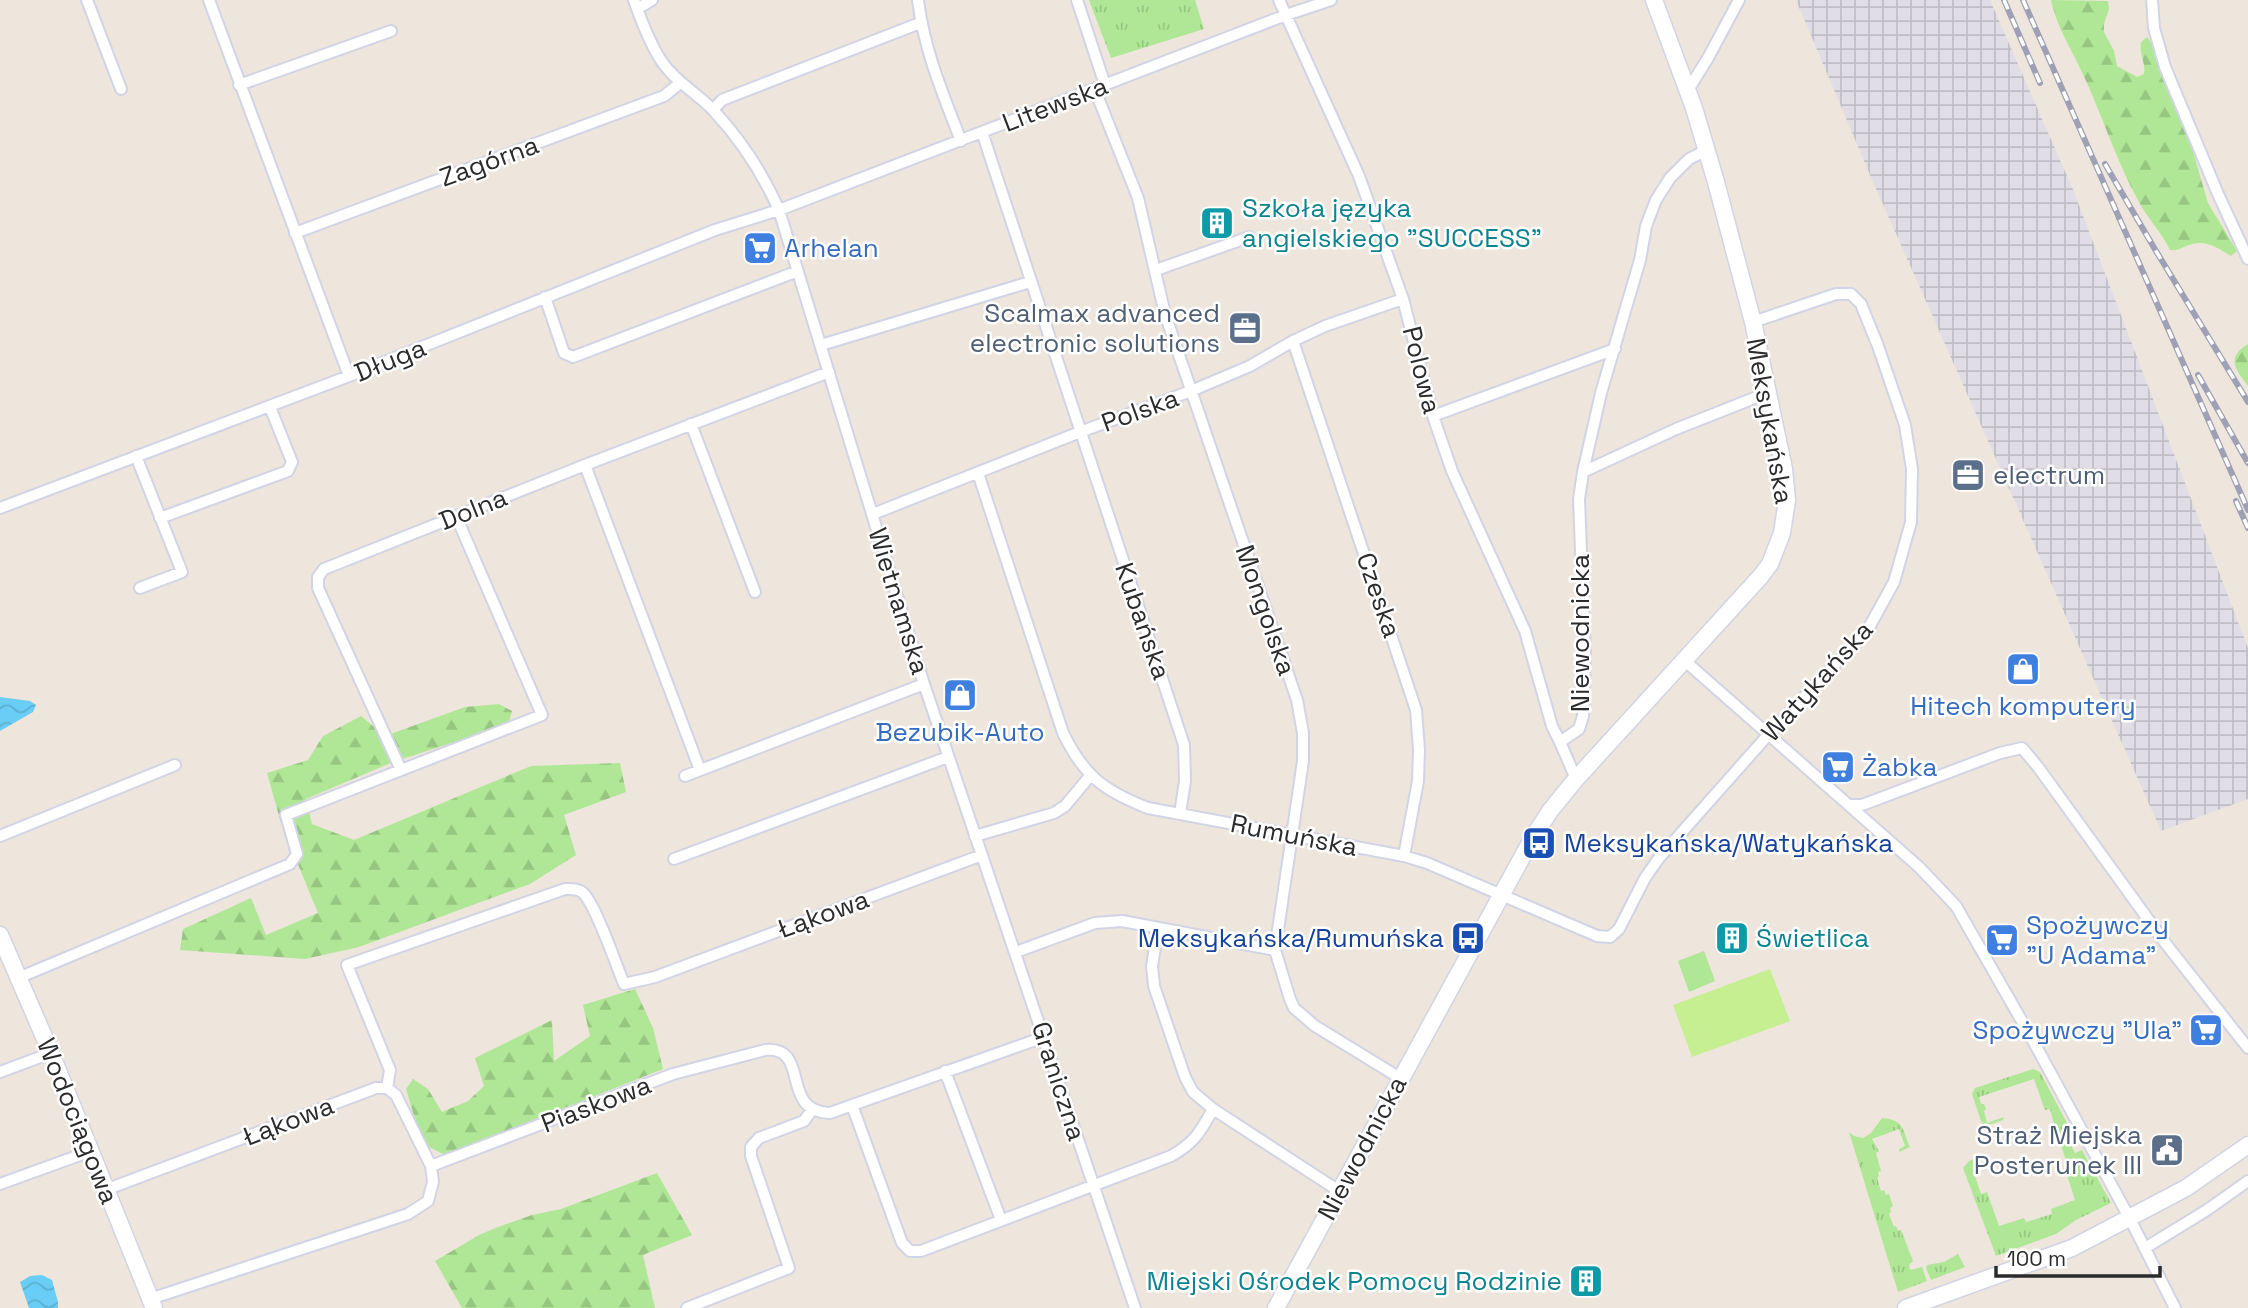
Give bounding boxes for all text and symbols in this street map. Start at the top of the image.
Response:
street label: Litewska [997,68,1113,140]
street label: Zagórna [435,127,543,195]
place label: Szkoła języka angielskiego "SUCCESS" [1242,191,1542,255]
building icon: Szkoła języka angielskiego "SUCCESS" [1198,204,1236,242]
supermarket icon: Arhelan [741,229,779,267]
place label: Arhelan [784,231,879,265]
place label: Scalmax advanced electronic solutions [970,296,1220,360]
office icon: Scalmax advanced electronic solutions [1226,309,1264,347]
street label: Polowa [1395,323,1449,417]
street label: Długa [349,330,431,390]
street label: Meksykańska [1739,335,1801,507]
street label: Polska [1097,380,1183,440]
office icon: electrum [1949,456,1987,494]
place label: electrum [1993,458,2105,492]
street label: Dolna [434,480,512,538]
street label: Wietnamska [861,524,937,678]
street label: Mongolska [1228,540,1304,680]
street label: Czeska [1349,548,1409,642]
street label: Niewodnicka [1563,554,1597,712]
street label: Kubańska [1107,558,1179,684]
street label: Watykańska [1754,613,1880,749]
shop icon: Hitech komputery [2004,650,2042,688]
shop icon: Bezubik-Auto [941,676,979,714]
place label: Hitech komputery [1910,689,2136,723]
place label: Bezubik-Auto [875,715,1045,749]
supermarket icon: Żabka [1819,748,1857,786]
place label: Żabka [1862,750,1937,784]
street label: Rumuńska [1228,806,1360,864]
bus stop icon: Meksykańska/Watykańska [1520,824,1558,862]
place label: Meksykańska/Watykańska [1564,826,1893,860]
street label: Łąkowa [772,882,874,946]
place label: Spożywczy "U Adama" [2026,908,2169,972]
bus stop icon: Meksykańska/Rumuńska [1449,919,1487,957]
building icon: Świetlica [1713,919,1751,957]
place label: Meksykańska/Rumuńska [1138,921,1444,955]
place label: Świetlica [1756,921,1869,955]
supermarket icon: Spożywczy "U Adama" [1983,921,2021,959]
supermarket icon: Spożywczy "Ula" [2187,1011,2225,1049]
place label: Spożywczy "Ula" [1972,1013,2182,1047]
street label: Graniczna [1024,1017,1094,1145]
street label: Wodociągowa [29,1033,127,1209]
street label: Piaskowa [536,1067,656,1141]
street label: Niewodnicka [1310,1070,1414,1226]
street label: Łąkowa [237,1088,339,1154]
place label: Straż Miejska Posterunek III [1974,1118,2142,1182]
public building icon: Straż Miejska Posterunek III [2148,1131,2186,1169]
scale bar [1996,1234,2160,1278]
text: 100 m [2007,1245,2066,1272]
building icon: Miejski Ośrodek Pomocy Rodzinie [1567,1262,1605,1300]
place label: Miejski Ośrodek Pomocy Rodzinie [1147,1264,1562,1298]

